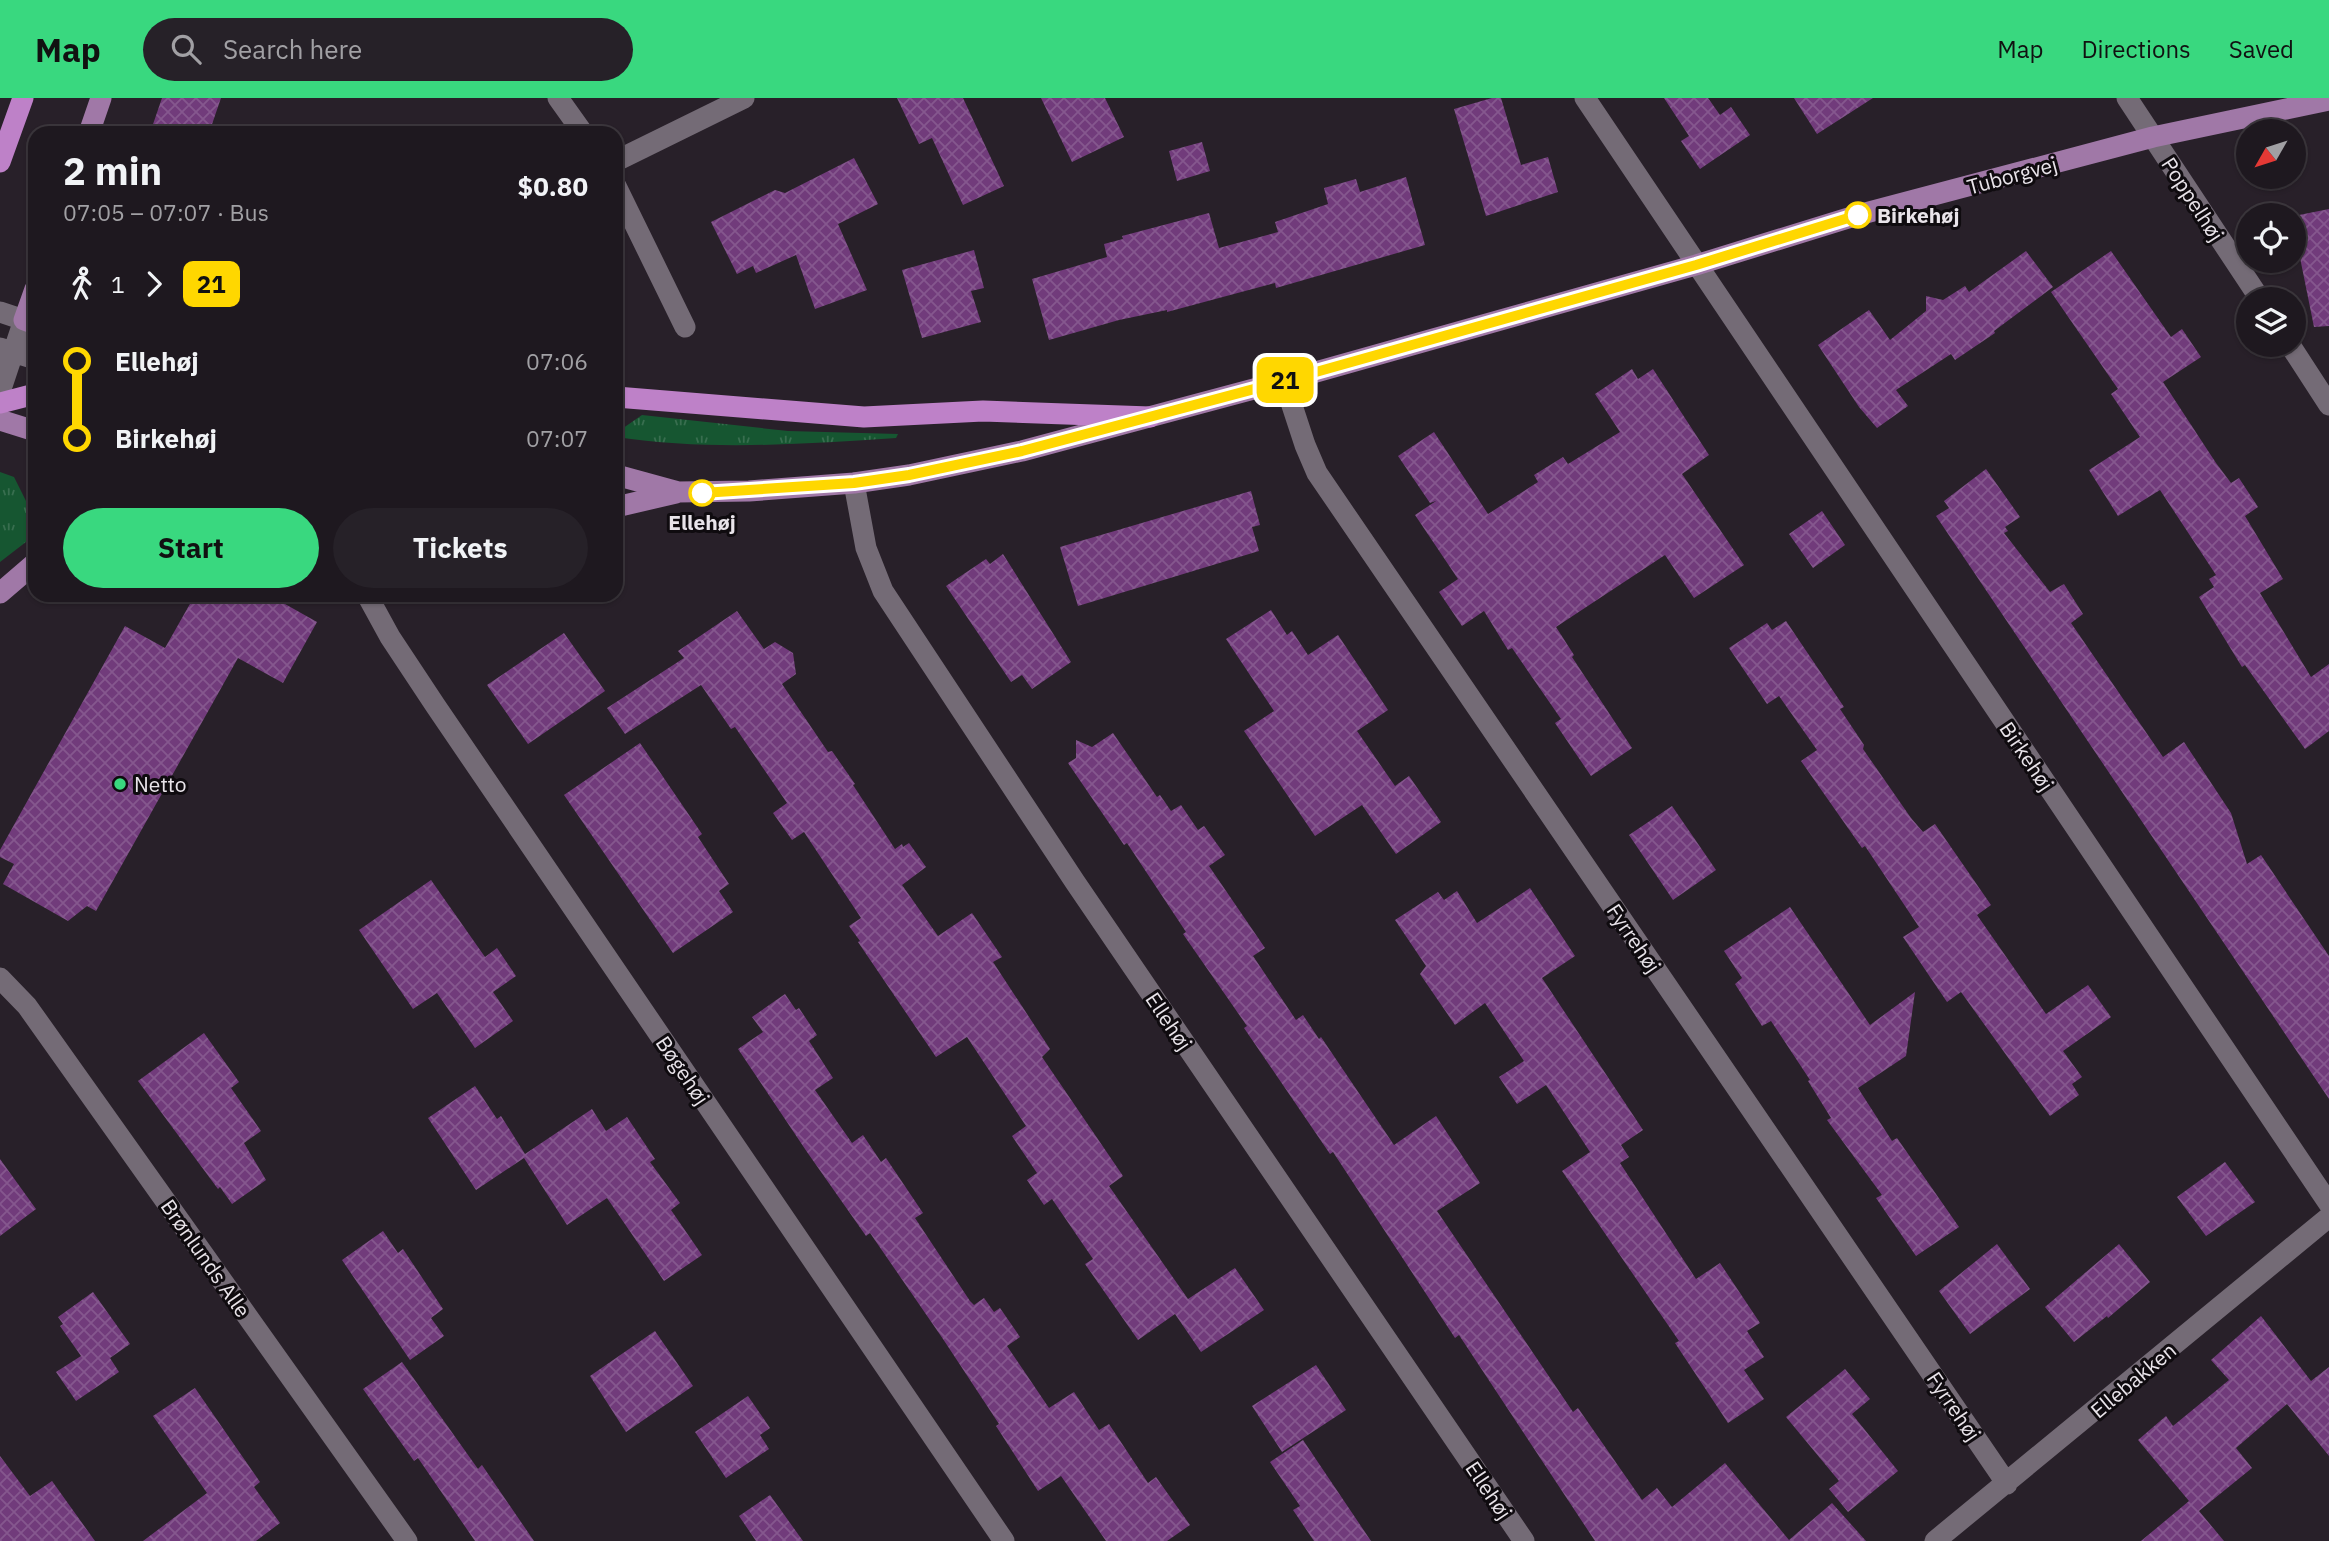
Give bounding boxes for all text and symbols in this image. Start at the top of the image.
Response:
search box [143,18,633,81]
text: Map [35,28,101,71]
icon: search [167,30,205,68]
text: Search here [223,32,362,66]
text: Map [1997,33,2043,65]
text: Directions [2081,33,2191,65]
text: Saved [2229,33,2294,65]
north arrow [2236,119,2306,189]
map controls [2236,119,2306,357]
text: 2 min [63,146,162,195]
street label: Tuborgvej [1964,150,2060,200]
street label: Poppelhøj [2155,152,2231,246]
text: $0.80 [518,169,588,203]
text: 07:05 – 07:07 · Bus [63,197,269,227]
place label: Birkehøj [1877,201,1959,229]
marker: Birkehøj [1845,202,1871,228]
button: locate [2236,203,2306,273]
icon: walk [63,265,101,303]
icon: forward [135,265,173,303]
text: 21 [197,268,226,300]
text: 1 [111,269,125,299]
button: layers [2236,287,2306,357]
text: Ellehøj [115,344,199,378]
text: 07:06 [526,346,588,376]
line badge: 21 [1254,357,1316,403]
text: 21 [1271,364,1299,396]
text: Birkehøj [115,421,217,455]
text: 07:07 [526,423,588,453]
marker: Ellehøj [689,480,715,506]
button: Start [63,508,319,588]
button: Tickets [333,508,588,588]
place label: Ellehøj [668,508,736,536]
street label: Birkehøj [1994,716,2060,796]
place label: Netto [134,770,187,798]
marker: Netto [112,776,128,792]
street label: Fyrrehøj [1601,898,1667,978]
street label: Ellehøj [1139,987,1199,1055]
street label: Bøgehøj [650,1030,716,1110]
street label: Brønlunds Alle [155,1193,257,1323]
street label: Ellebakken [2084,1336,2182,1424]
street label: Fyrrehøj [1921,1366,1987,1446]
street label: Ellehøj [1459,1456,1519,1524]

